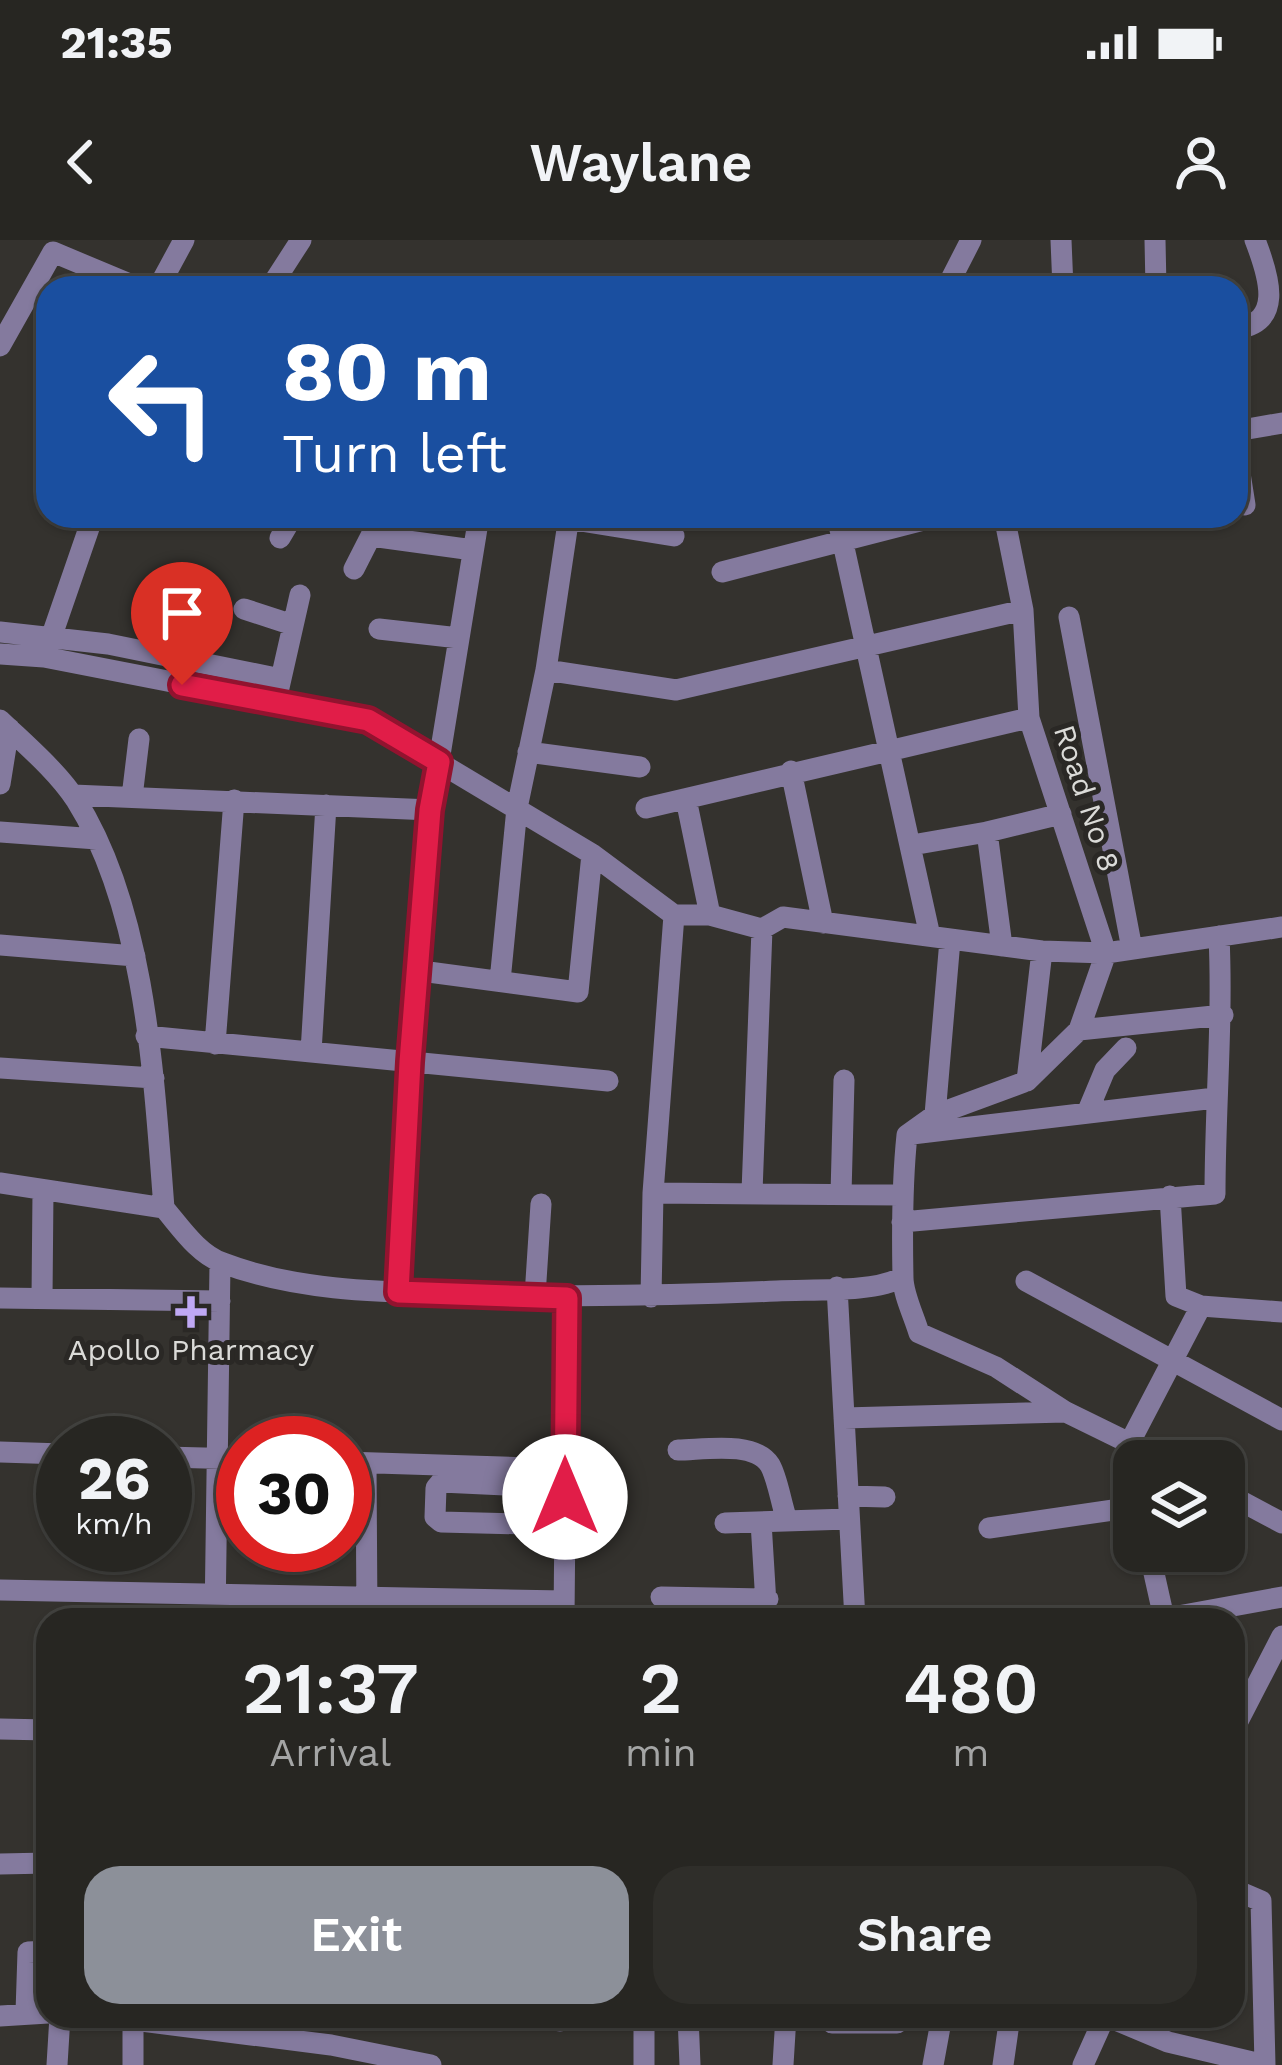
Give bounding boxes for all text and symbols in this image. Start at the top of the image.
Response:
text: 21:35 [60,16,173,69]
icon: back [48,129,114,195]
icon: person [1168,129,1234,195]
text: Waylane [530,131,752,194]
text: 80 m [282,322,492,420]
icon: left [84,324,240,480]
text: Turn left [282,422,507,485]
pin [131,562,233,685]
icon: arrive [149,580,215,646]
street label: Road No 8 [1047,720,1127,876]
marker: Apollo Pharmacy [178,1299,204,1325]
place label: Apollo Pharmacy [68,1332,315,1367]
speed limit sign: 30 [216,1416,372,1572]
position arrow [502,1434,628,1560]
map controls [1113,1440,1245,1572]
button: layers [1113,1440,1245,1572]
text: 26 [78,1443,150,1514]
text: km/h [75,1506,153,1541]
text: 21:37 [242,1646,419,1730]
text: 2 [639,1646,682,1730]
text: 480 [903,1646,1039,1730]
text: Arrival [270,1730,391,1775]
text: min [625,1730,697,1775]
text: m [952,1730,989,1775]
button: Exit [84,1866,629,2004]
button: Share [653,1866,1197,2004]

